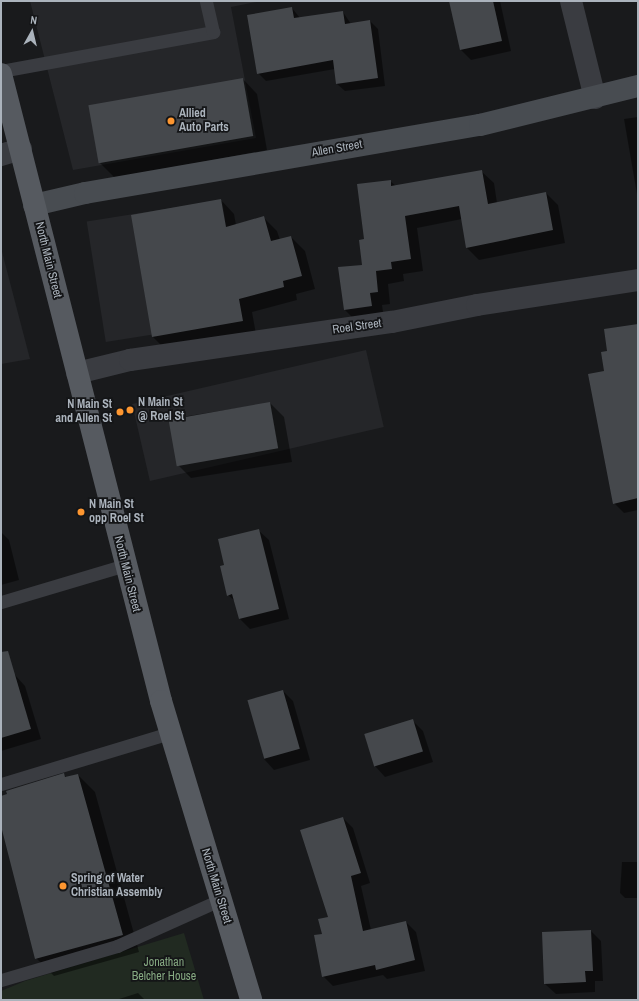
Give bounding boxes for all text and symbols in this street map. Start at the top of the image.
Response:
north arrow [12,12,52,52]
text: N [29,13,38,28]
place label: Allied Auto Parts [179,107,229,135]
marker: Allied Auto Parts [166,116,176,126]
street label: Allen Street [311,137,363,161]
street label: North Main Street [32,221,64,299]
street label: Roel Street [332,316,382,338]
place label: N Main St @ Roel St [138,396,184,424]
place label: N Main St and Allen St [55,398,112,426]
marker: N Main St @ Roel St [125,405,135,415]
marker: N Main St and Allen St [115,407,125,417]
place label: N Main St opp Roel St [89,498,144,526]
marker: N Main St opp Roel St [76,507,86,517]
street label: North Main Street [111,535,143,613]
street label: North Main Street [198,847,234,925]
place label: Spring of Water Christian Assembly [71,872,163,900]
marker: Spring of Water Christian Assembly [58,881,68,891]
park label: Jonathan Belcher House [132,956,196,984]

